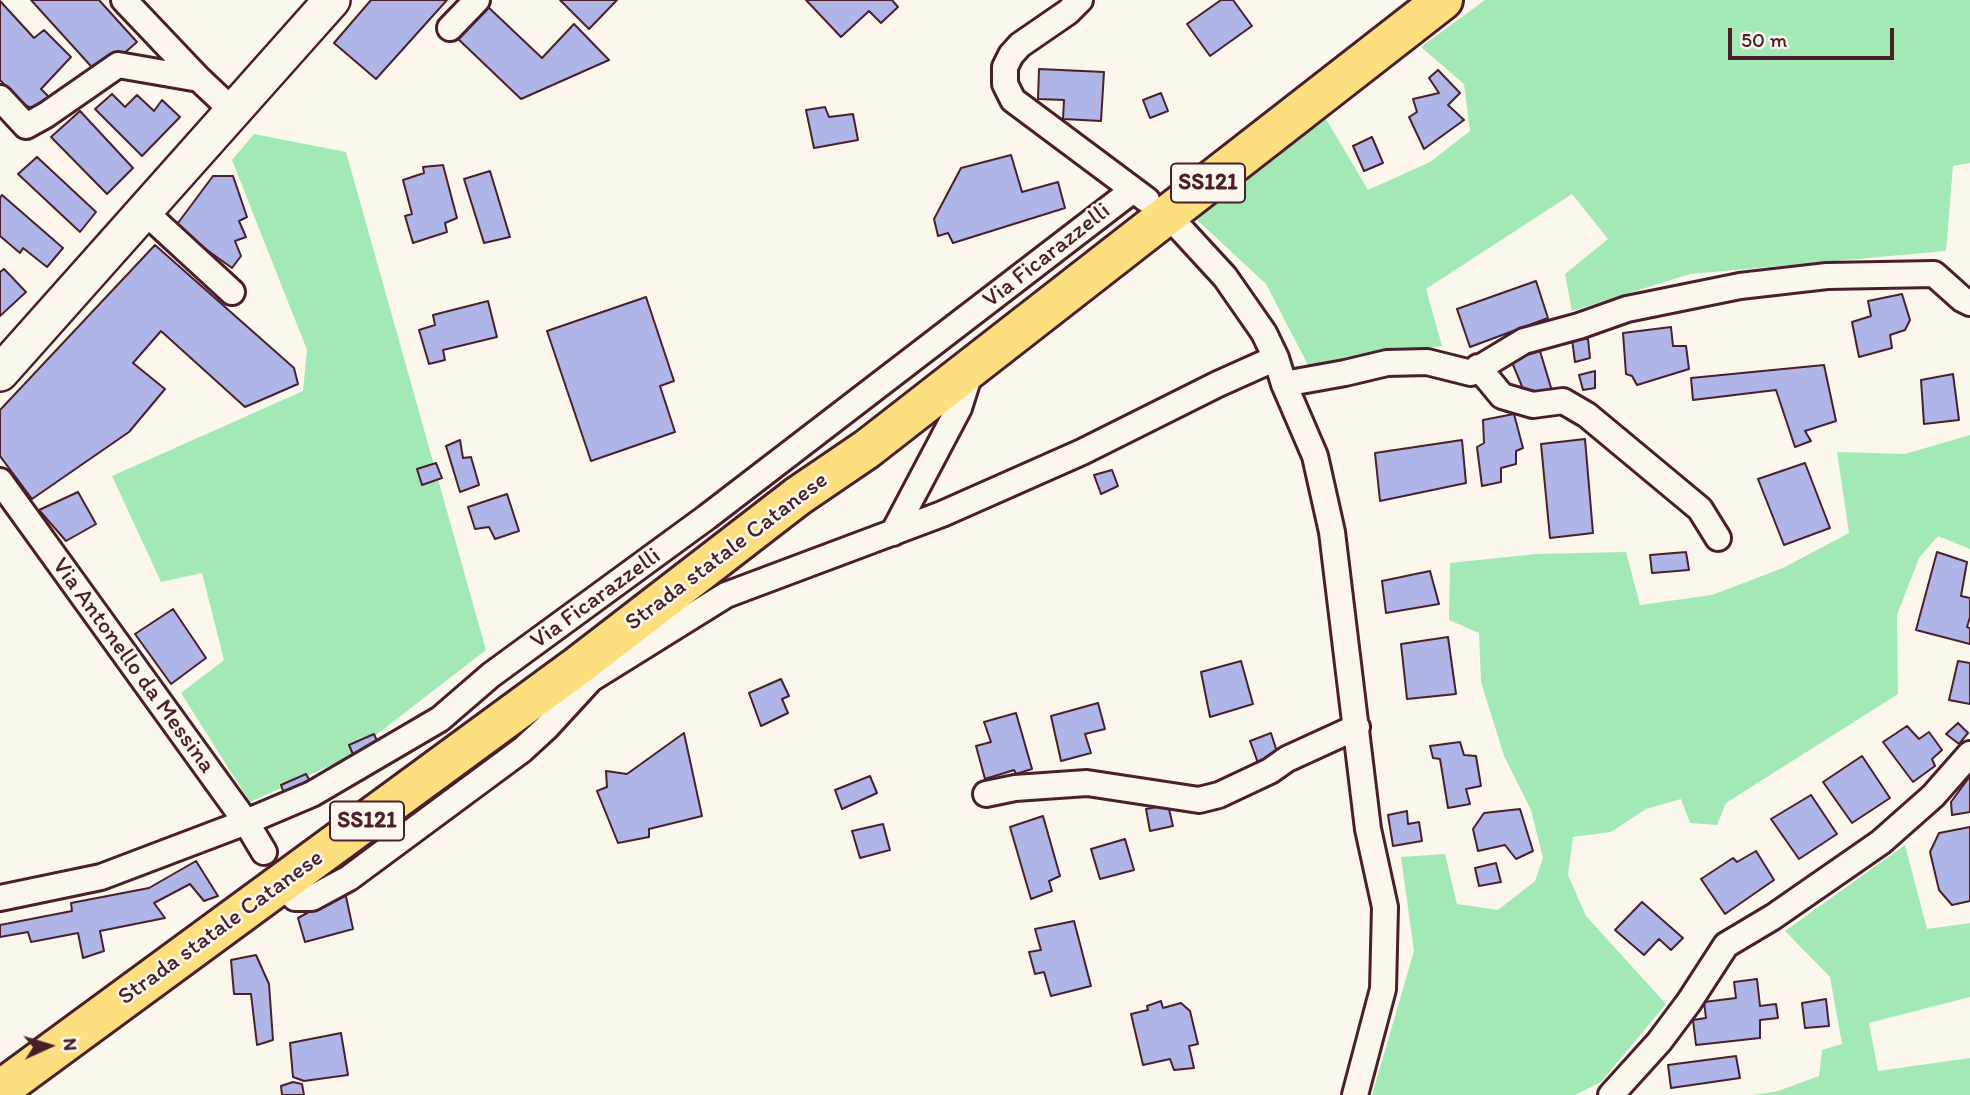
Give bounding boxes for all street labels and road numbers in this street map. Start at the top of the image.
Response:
road number: SS121 [1171,164,1245,202]
street label: Via Ficarazzelli [977,197,1117,315]
street label: Strada statale Catanese [620,466,834,638]
street label: Via Ficarazzelli [525,542,667,656]
street label: Via Antonello da Messina [45,553,221,779]
road number: SS121 [330,802,404,841]
street label: Strada statale Catanese [113,844,329,1012]

